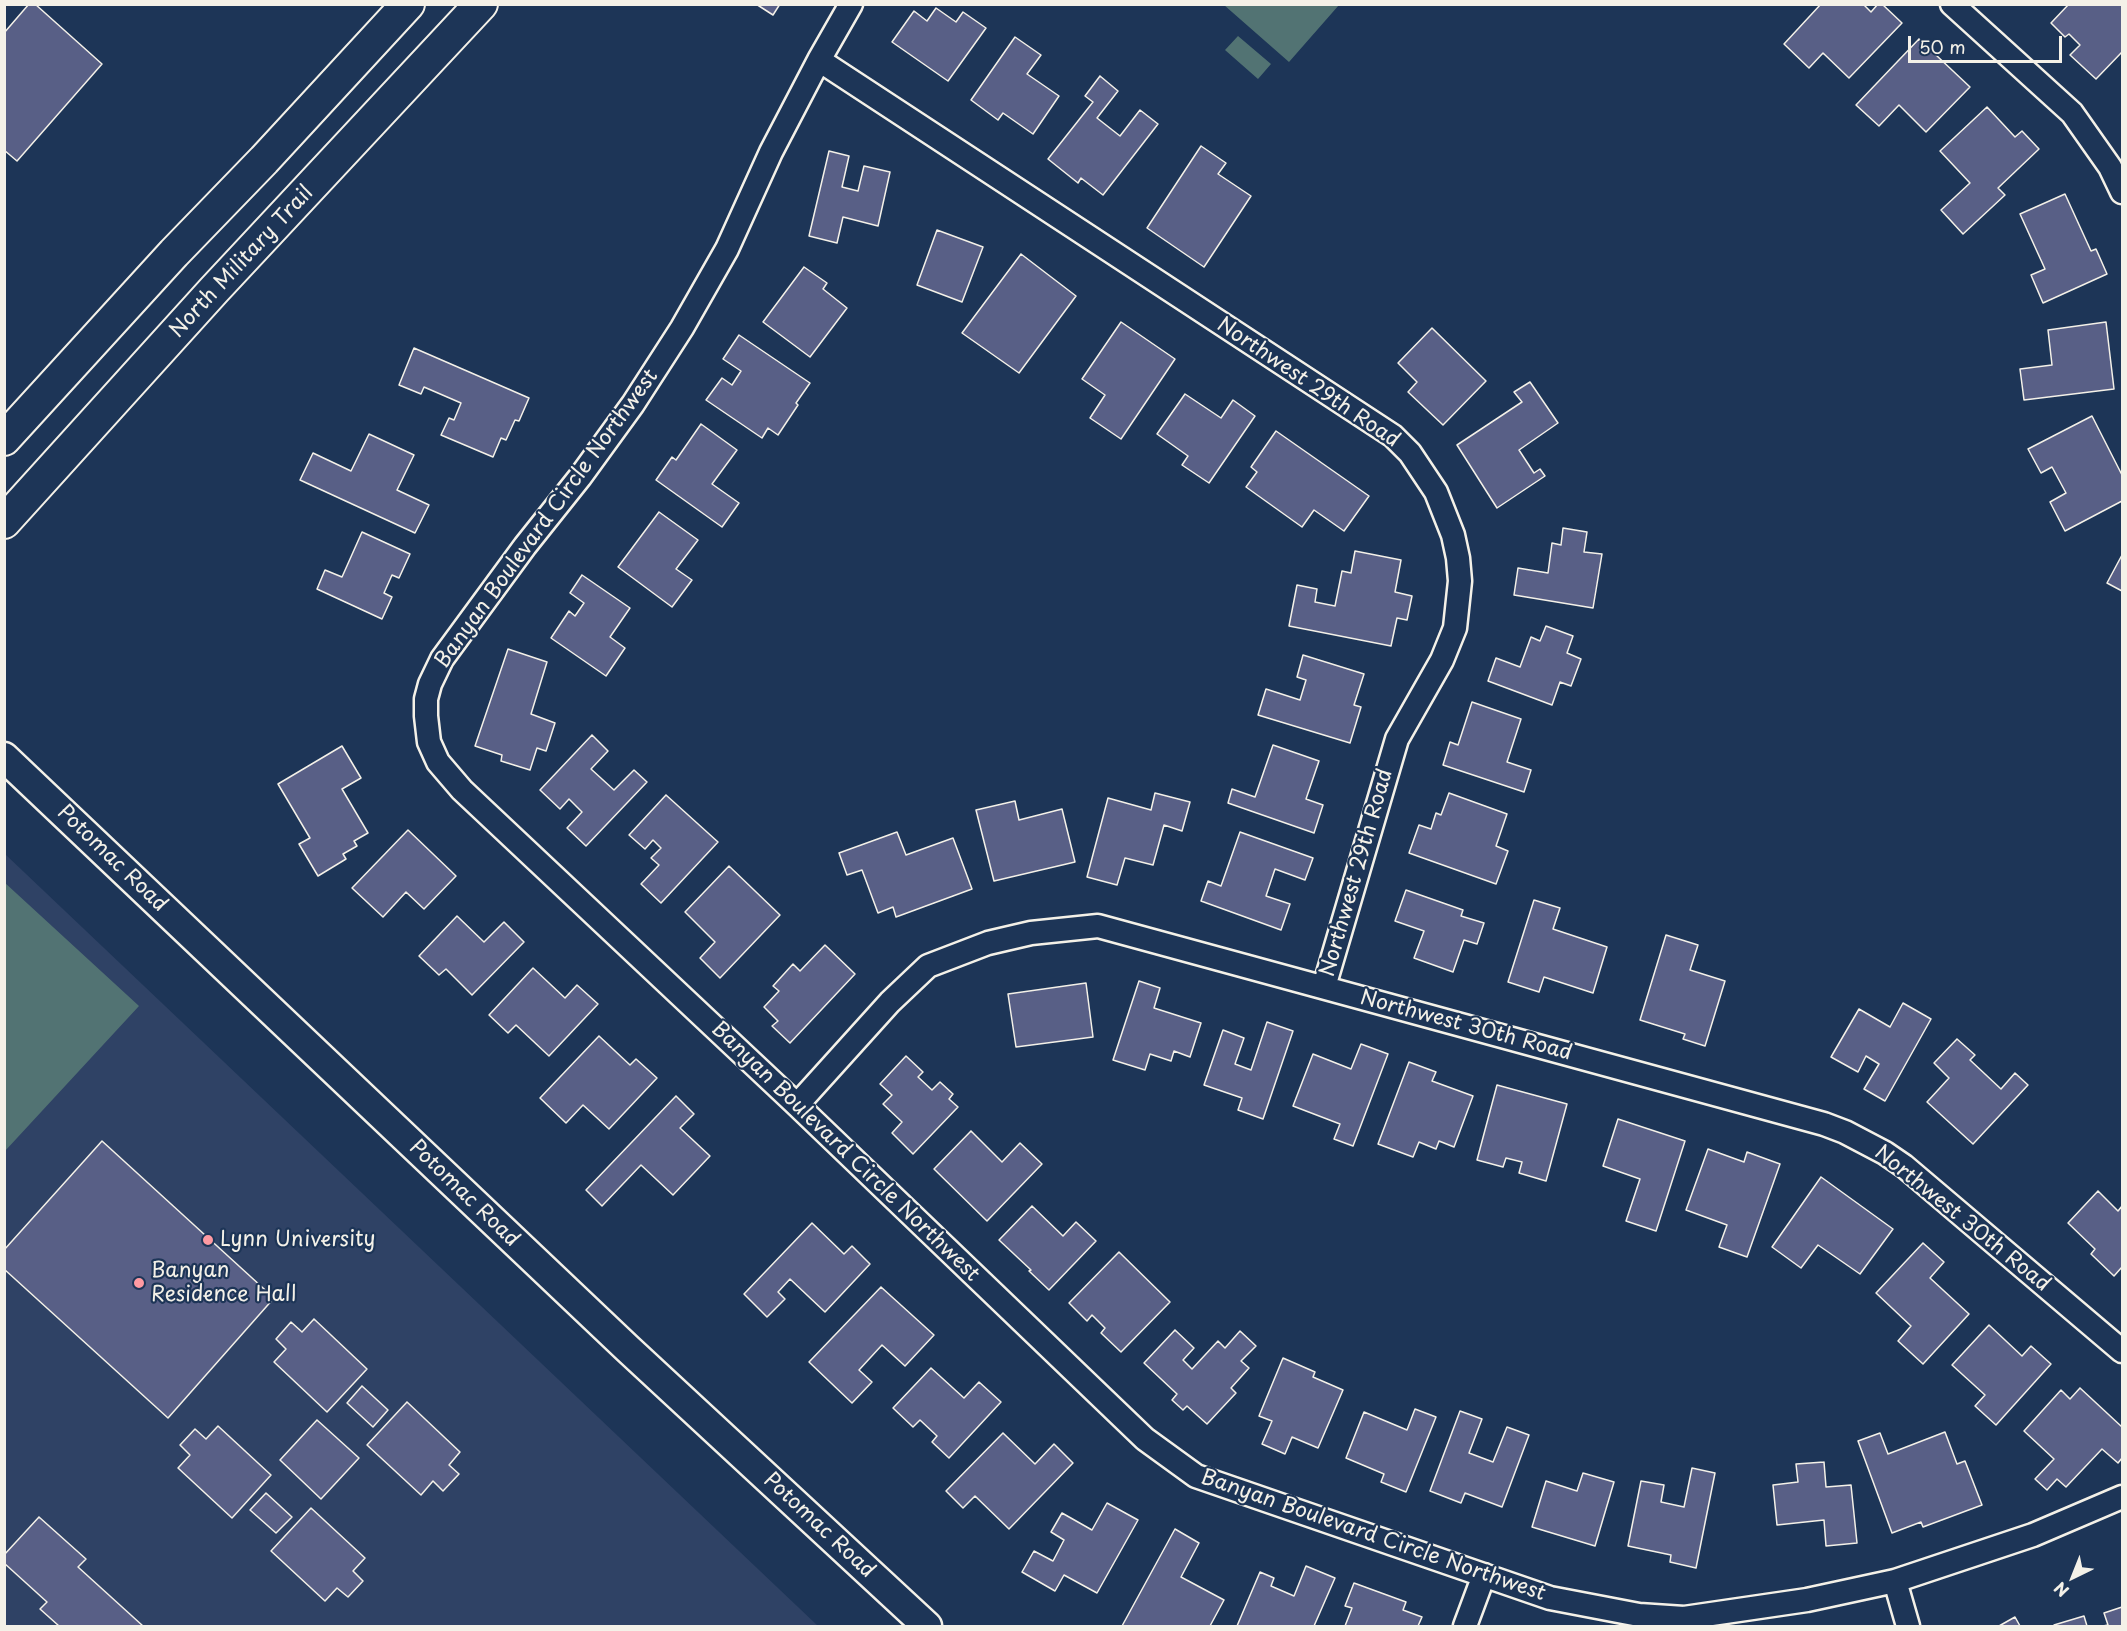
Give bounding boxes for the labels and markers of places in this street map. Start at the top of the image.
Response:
place label: Lynn University [220,1227,375,1253]
marker: Lynn University [201,1233,215,1247]
place label: Banyan Residence Hall [151,1258,297,1308]
marker: Banyan Residence Hall [132,1276,146,1290]

